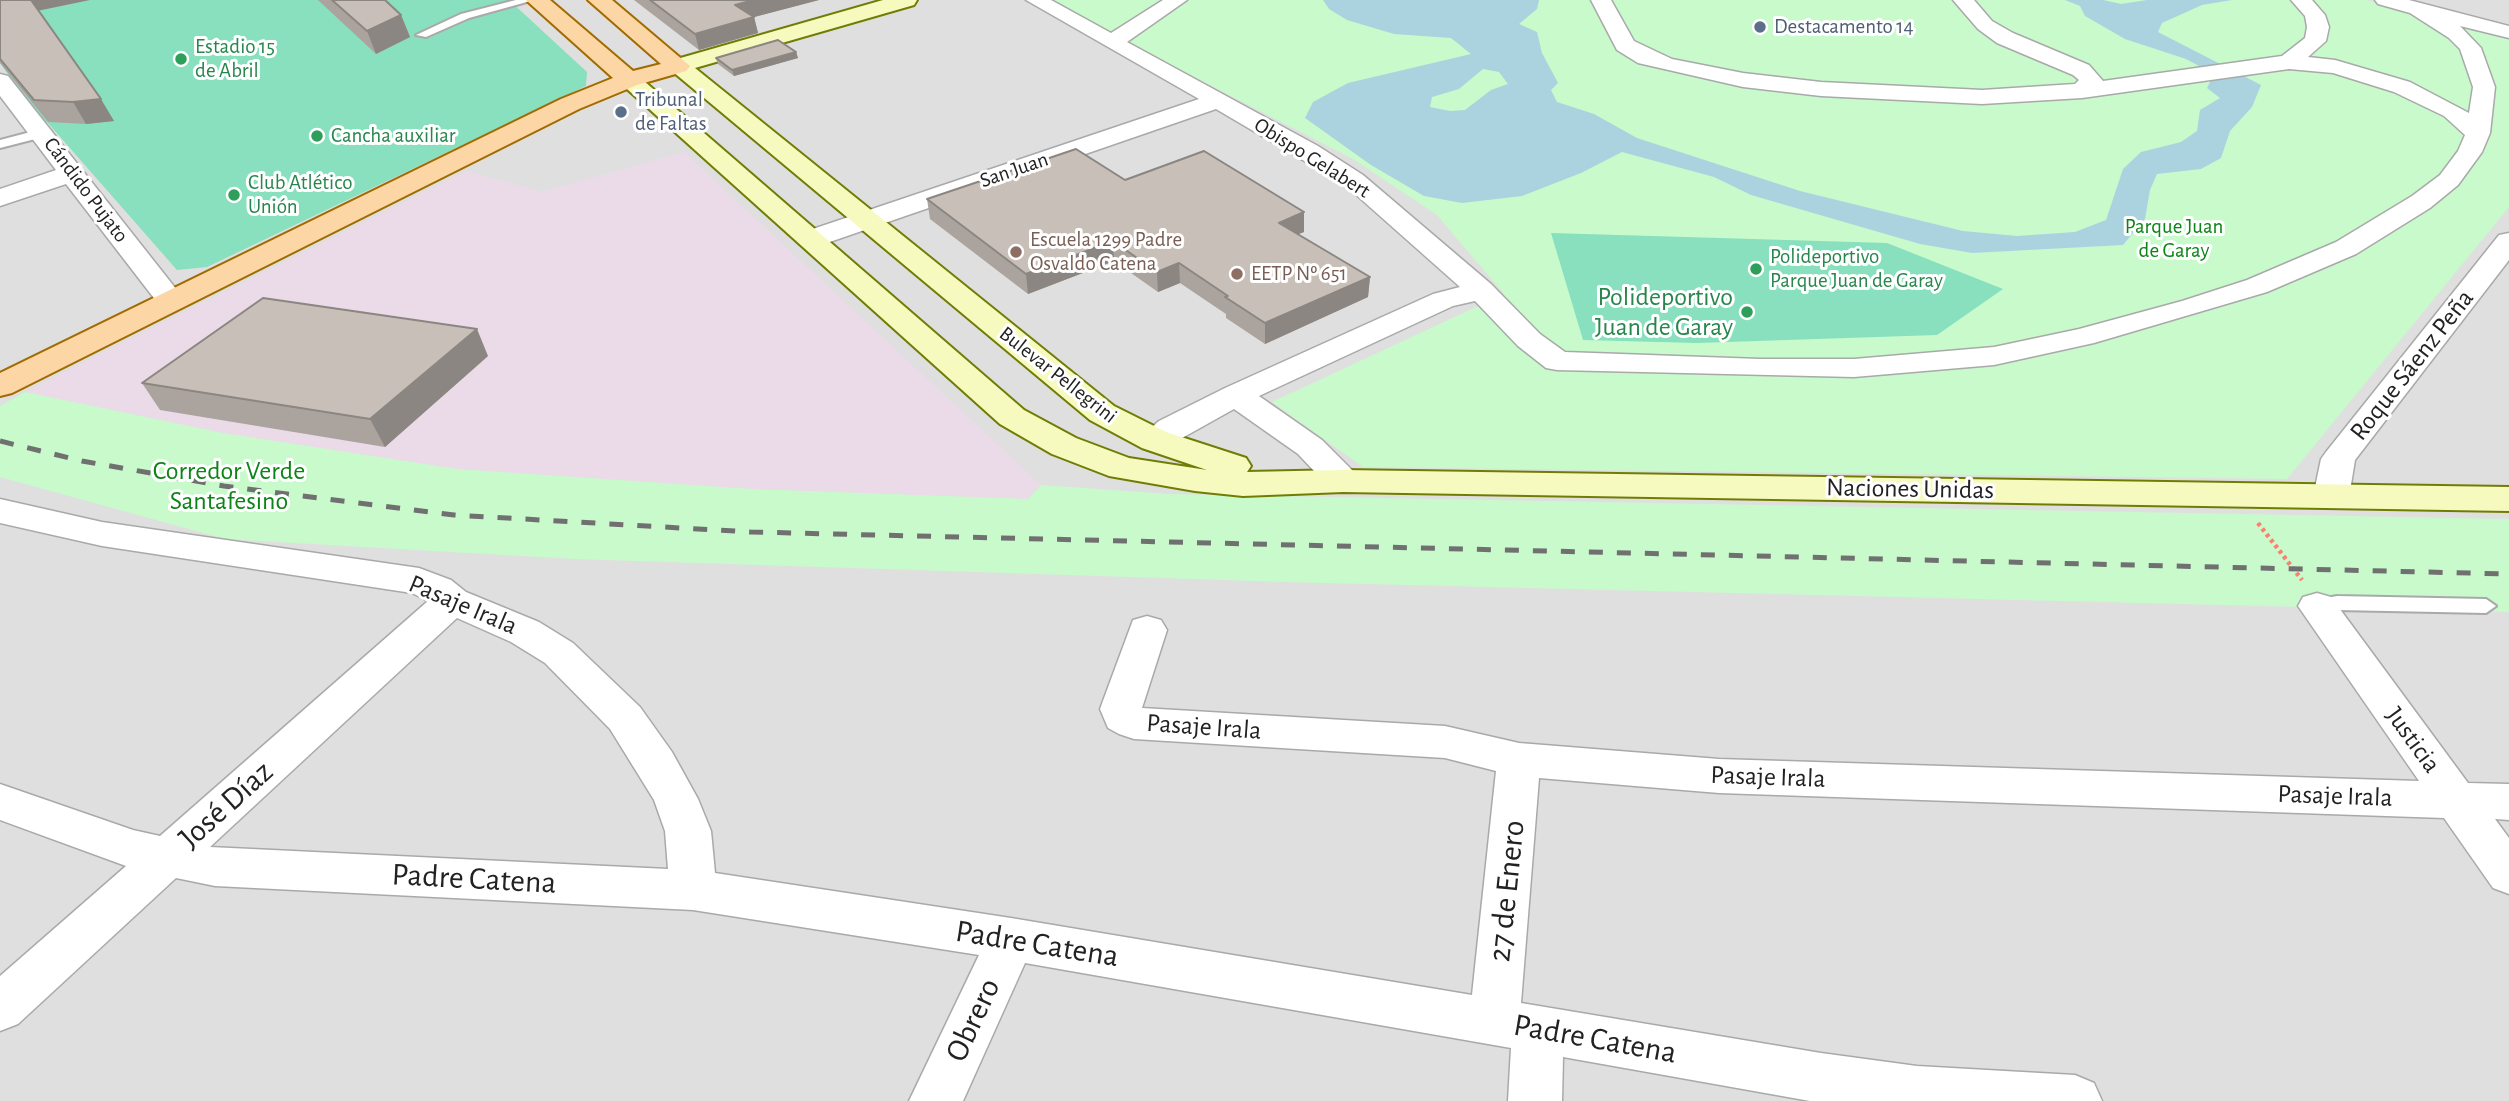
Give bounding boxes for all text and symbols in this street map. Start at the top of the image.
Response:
place label: Destacamento 14 [1774,14,1914,40]
marker: Destacamento 14 [1752,19,1768,35]
place label: Estadio 15 de Abril [195,34,275,84]
marker: Estadio 15 de Abril [173,51,189,67]
place label: Tribunal de Faltas [635,87,707,137]
marker: Tribunal de Faltas [613,104,629,120]
street label: Obispo Gelabert [1249,112,1375,204]
place label: Cancha auxiliar [331,123,456,149]
marker: Cancha auxiliar [309,128,325,144]
street label: Cándido Pujato [38,132,134,248]
street label: San Juan [977,147,1051,193]
place label: Club Atlético Unión [248,170,353,220]
marker: Club Atlético Unión [226,187,242,203]
park label: Parque Juan de Garay [2125,214,2223,264]
place label: Escuela 1299 Padre Osvaldo Catena [1030,227,1182,277]
marker: Escuela 1299 Padre Osvaldo Catena [1008,244,1024,260]
place label: Polideportivo Parque Juan de Garay [1770,244,1943,294]
place label: EETP Nº 651 [1251,261,1347,287]
marker: Polideportivo Parque Juan de Garay [1748,261,1764,277]
marker: EETP Nº 651 [1229,266,1245,282]
place label: Polideportivo Juan de Garay [1595,281,1733,342]
street label: Roque Sáenz Peña [2343,283,2481,447]
marker: Polideportivo Juan de Garay [1739,304,1755,320]
street label: Bulevar Pellegrini [994,321,1122,429]
park label: Corredor Verde Santafesino [153,455,305,516]
street label: Naciones Unidas [1826,472,1994,506]
street label: Pasaje Irala [404,568,522,642]
street label: Justicia [2379,701,2447,779]
street label: Pasaje Irala [1146,707,1262,747]
street label: José Díaz [171,753,281,857]
street label: Pasaje Irala [1710,759,1826,795]
street label: Pasaje Irala [2277,778,2393,814]
street label: 27 de Enero [1480,818,1534,964]
street label: Padre Catena [391,856,557,902]
street label: Padre Catena [953,912,1121,976]
street label: Obrero [937,972,1009,1068]
street label: Padre Catena [1511,1006,1679,1072]

